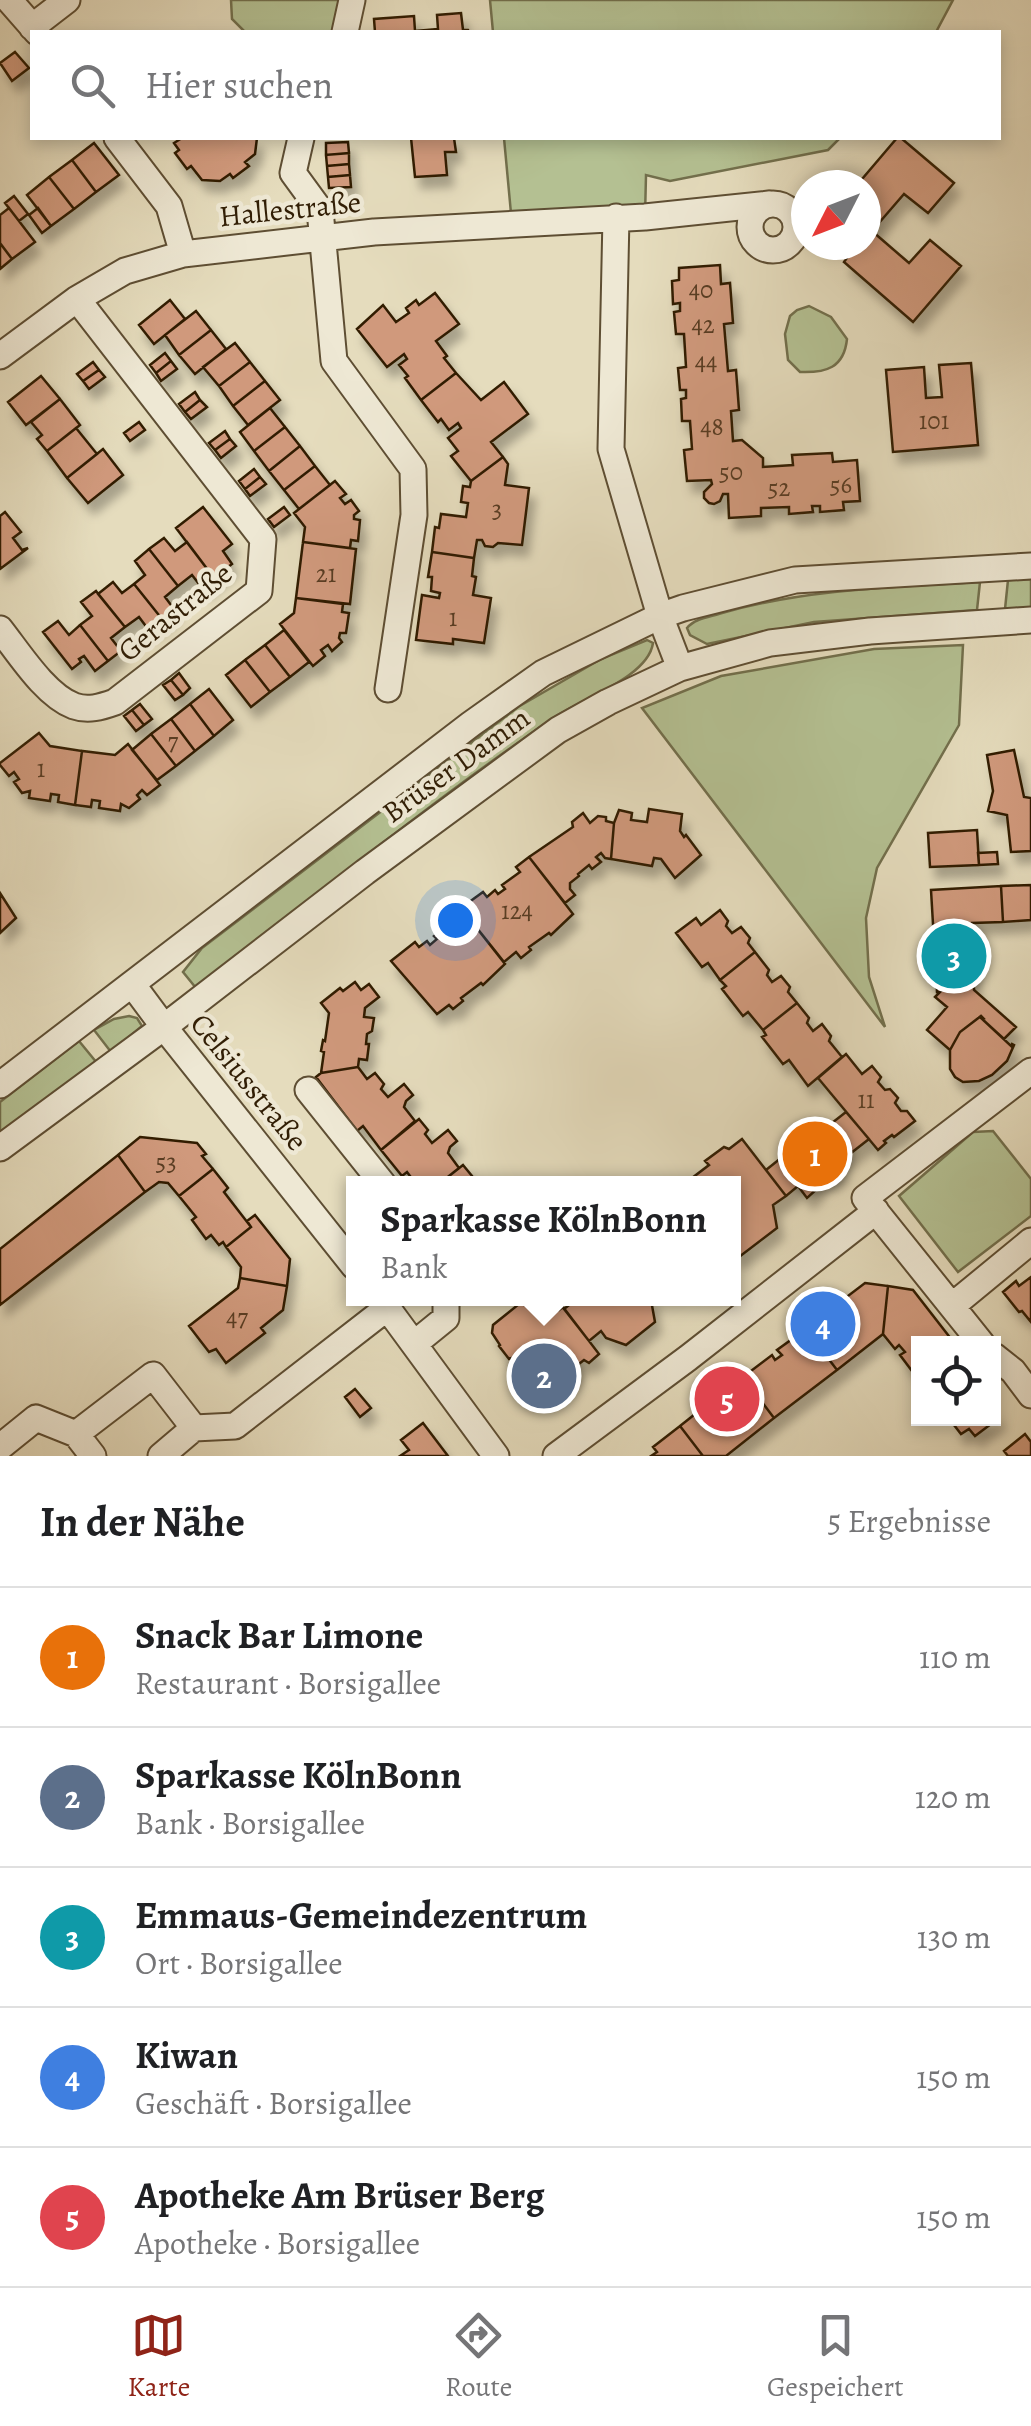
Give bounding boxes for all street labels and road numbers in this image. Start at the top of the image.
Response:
street label: Hallestraße [217,182,363,236]
street label: Gerastraße [109,554,241,670]
street label: Brüser Damm [374,698,538,832]
street label: Celsiusstraße [181,1005,317,1159]

